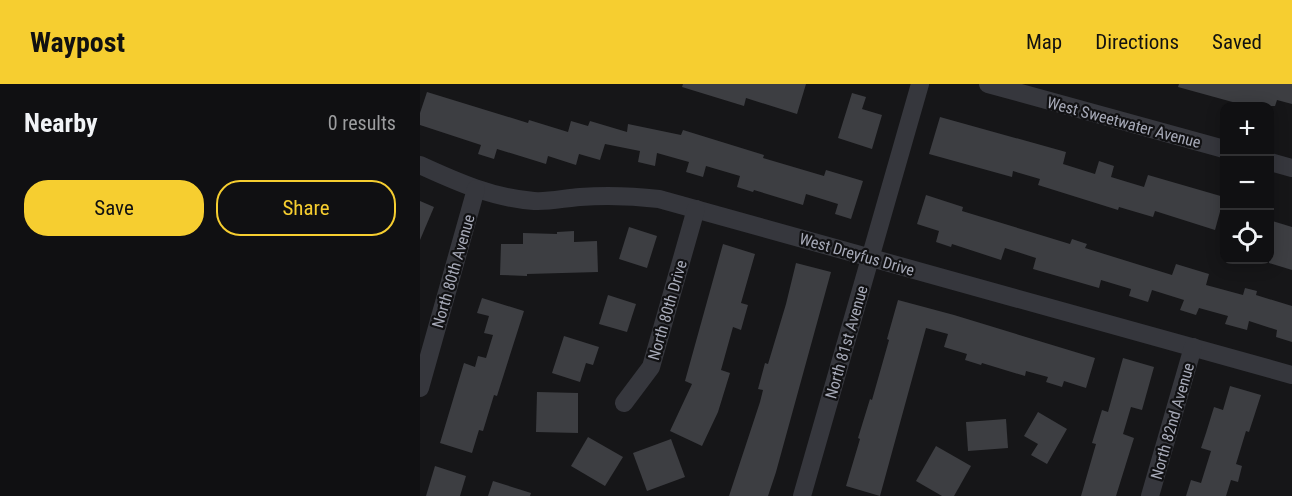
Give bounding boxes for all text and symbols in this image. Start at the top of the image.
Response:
text: Waypost [30,26,125,59]
text: Map [1026,30,1062,54]
text: Directions [1095,30,1179,54]
text: Saved [1212,30,1262,54]
street label: West Sweetwater Avenue [1045,93,1203,152]
map controls [1220,102,1274,264]
button: + [1220,102,1274,156]
text: Nearby [24,108,98,138]
text: 0 results [328,111,396,135]
button: − [1220,156,1274,210]
button: Save [24,180,204,236]
button: Share [216,180,396,236]
button: locate [1220,210,1274,264]
street label: North 80th Avenue [428,212,479,330]
street label: West Dreyfus Drive [797,229,917,280]
street label: North 80th Drive [644,258,691,362]
street label: North 81st Avenue [821,283,872,401]
street label: North 82nd Avenue [1147,361,1198,482]

